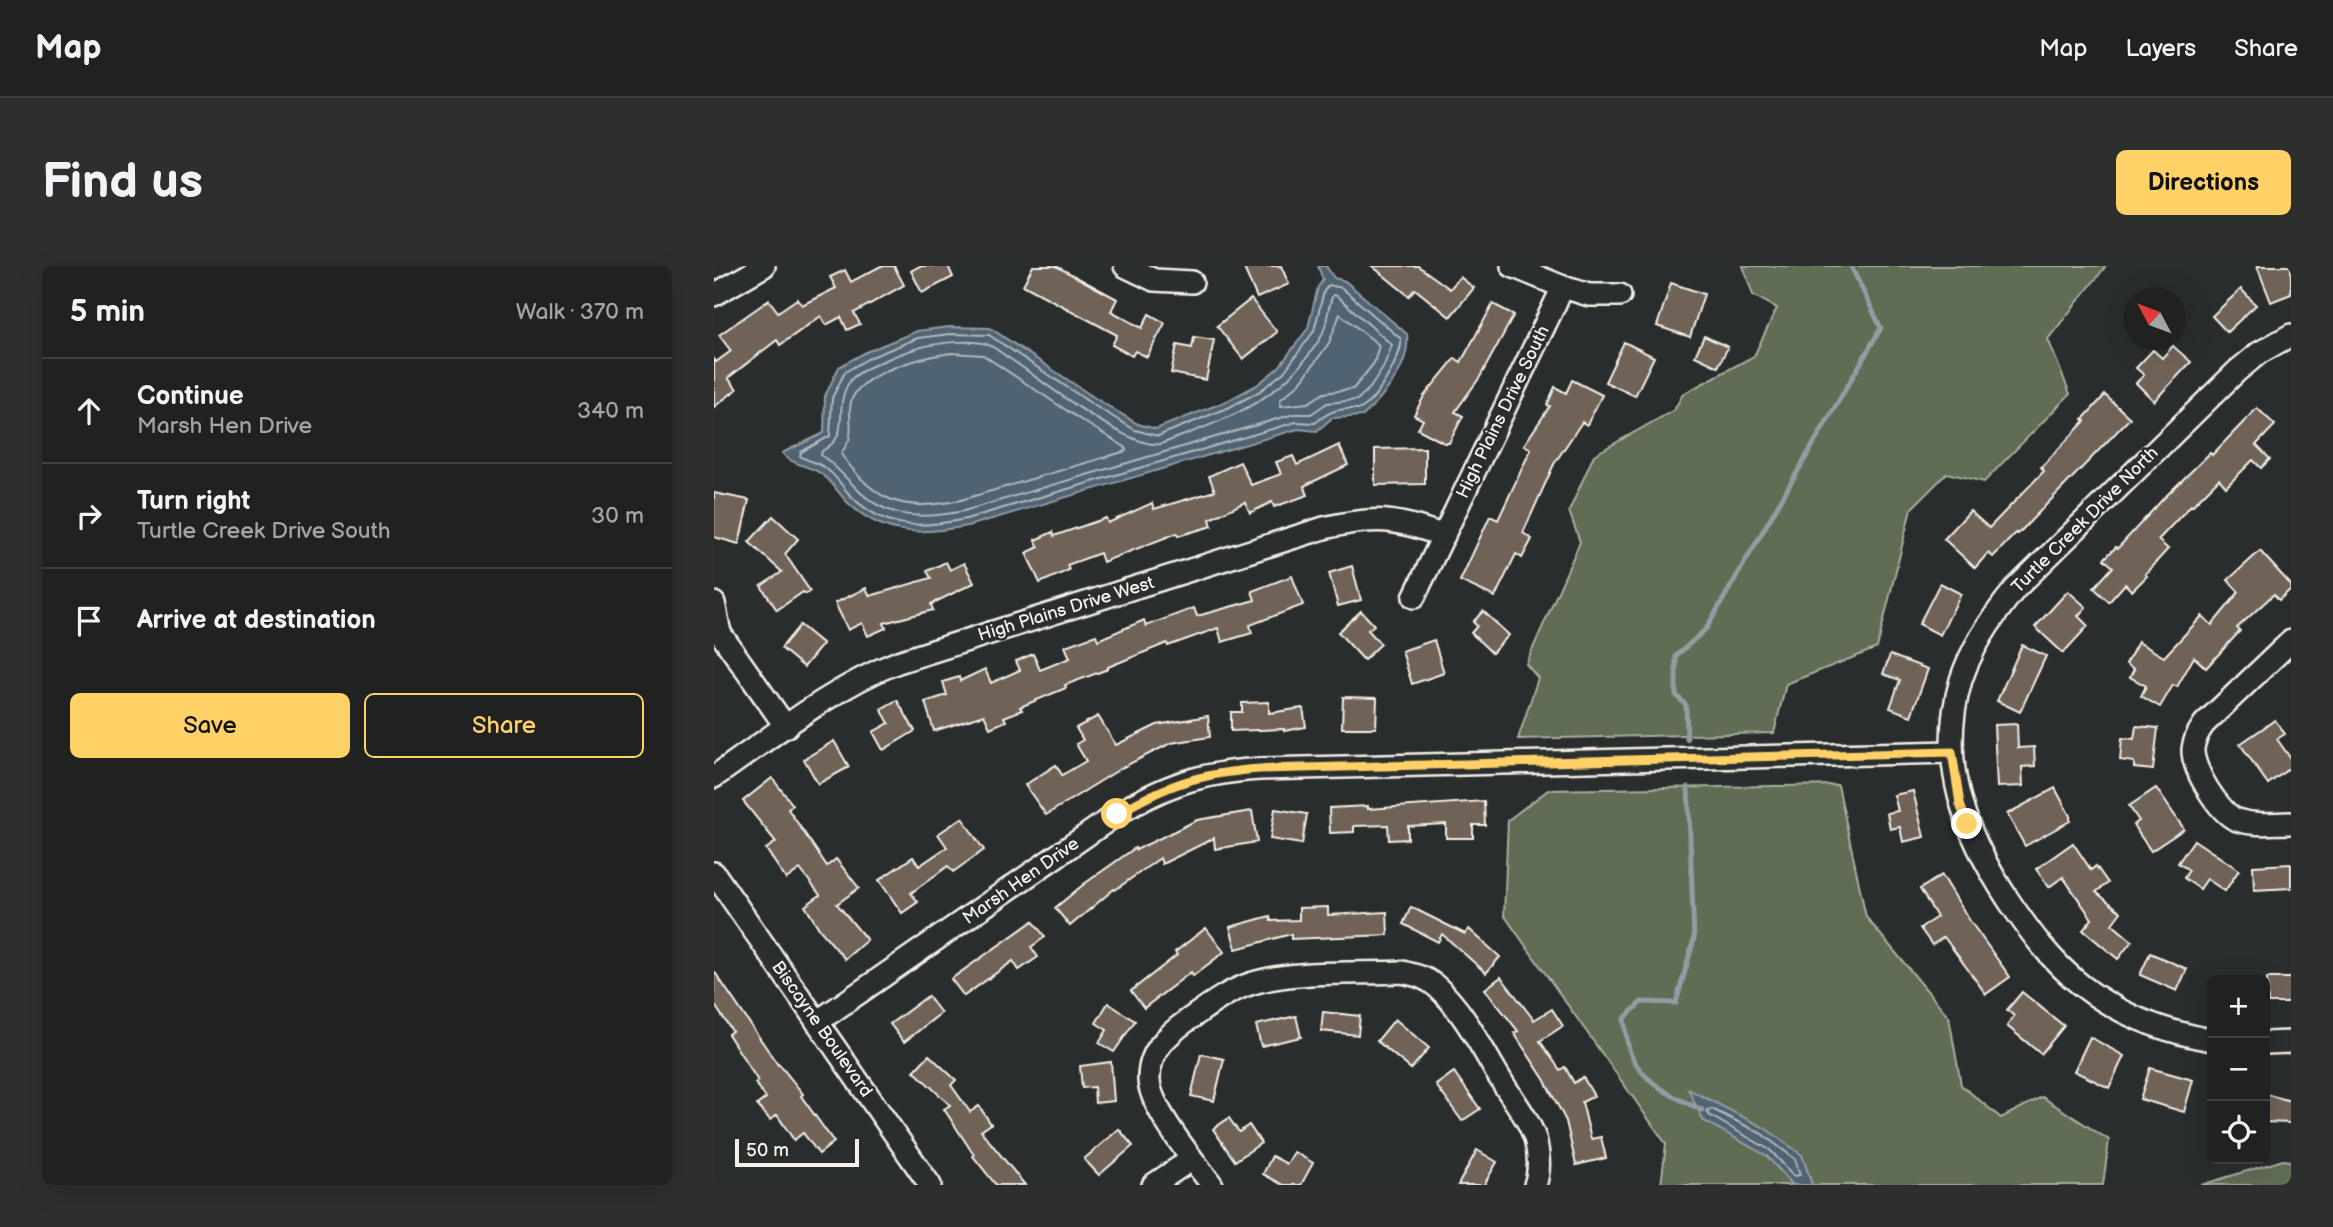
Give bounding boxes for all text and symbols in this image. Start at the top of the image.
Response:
text: Map [35,28,101,68]
text: Map [2039,34,2087,63]
text: Layers [2125,34,2196,63]
text: Share [2234,34,2298,63]
button: Directions [2116,150,2291,215]
text: Find us [42,153,203,212]
north arrow [2123,287,2186,350]
text: 5 min [70,294,145,330]
text: Walk · 370 m [516,298,644,326]
street label: High Plains Drive South [1452,322,1554,502]
text: Continue [137,381,244,412]
icon: ahead [70,392,108,430]
text: 340 m [577,397,644,425]
text: Marsh Hen Drive [137,412,312,440]
street label: Turtle Creek Drive North [2007,442,2163,598]
text: Turn right [137,486,250,517]
icon: right [70,497,108,535]
text: 30 m [591,502,644,530]
text: Turtle Creek Drive South [137,517,390,545]
street label: High Plains Drive West [975,572,1157,646]
icon: arrive [70,602,108,640]
text: Arrive at destination [137,605,376,636]
button: Save [70,693,350,758]
button: Share [364,693,644,758]
route start [1101,798,1132,829]
route end [1951,808,1982,839]
street label: Marsh Hen Drive [959,833,1083,929]
street label: Biscayne Boulevard [767,957,877,1101]
map controls [2207,975,2270,1164]
button: + [2207,975,2270,1038]
button: − [2207,1038,2270,1101]
button: locate [2207,1101,2270,1164]
scale bar [735,1136,859,1168]
text: 50 m [746,1139,789,1162]

